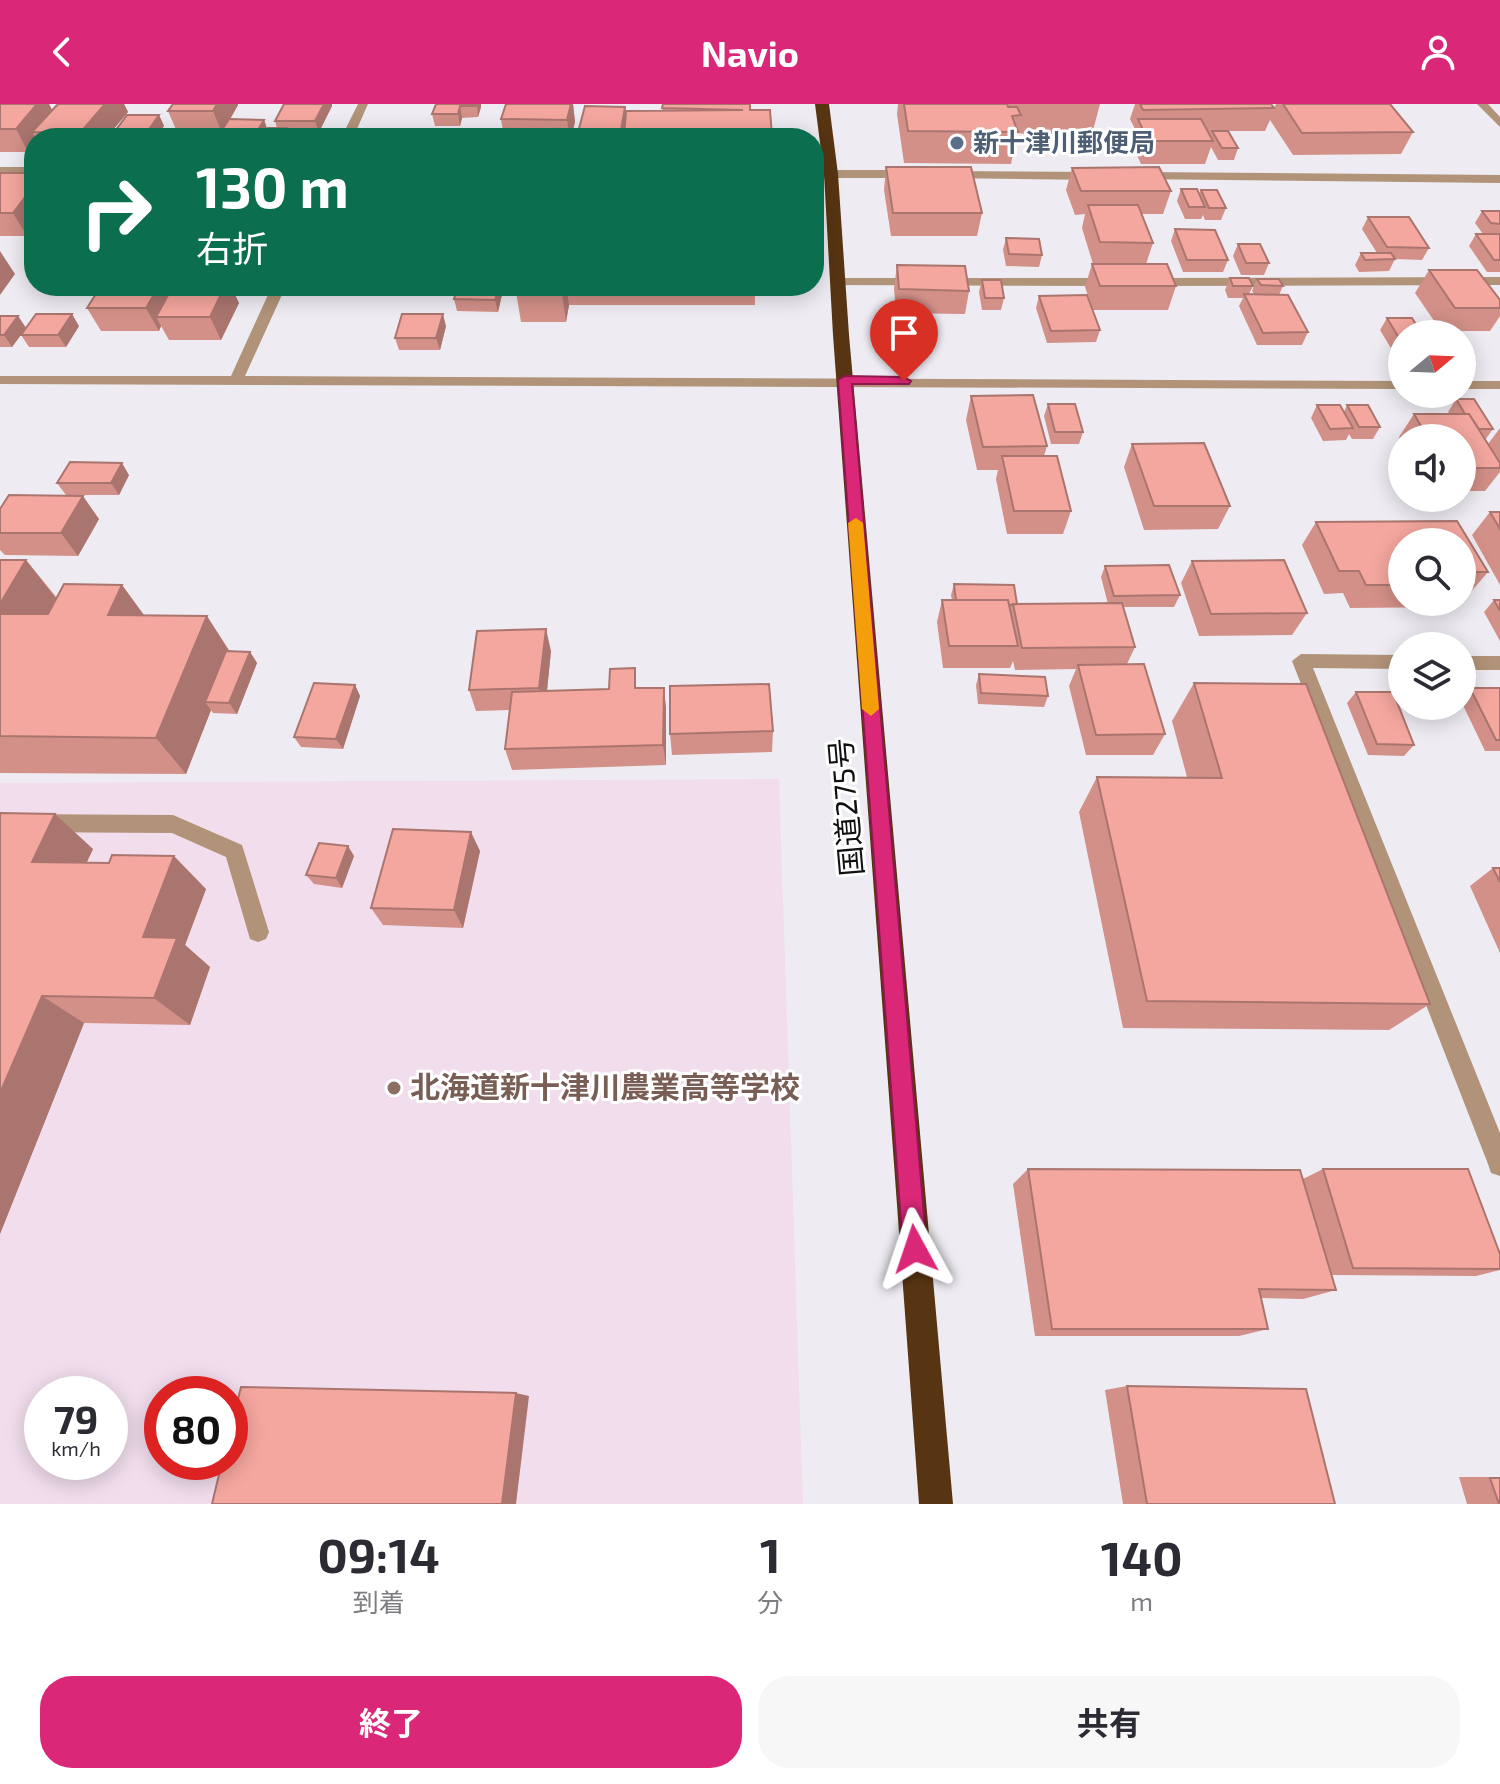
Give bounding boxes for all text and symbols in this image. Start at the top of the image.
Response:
icon: back [40,30,84,74]
icon: person [1416,30,1460,74]
text: Navio [701,31,799,74]
place label: 新十津川郵便局 [973,126,1155,157]
marker: 新十津川郵便局 [948,134,966,152]
text: 130 m [196,152,349,219]
icon: right [64,160,168,264]
text: 右折 [196,226,268,269]
pin [870,299,938,381]
icon: arrive [882,311,926,355]
north arrow [1388,320,1476,408]
map controls [1388,320,1476,720]
button: sound [1388,424,1476,512]
button: search [1388,528,1476,616]
button: layers [1388,632,1476,720]
street label: 国道275号 [821,737,869,878]
place label: 北海道新十津川農業高等学校 [410,1068,800,1104]
marker: 北海道新十津川農業高等学校 [385,1079,403,1097]
position arrow [873,1207,957,1291]
speed limit sign: 80 [144,1376,248,1480]
text: 79 [54,1394,98,1442]
text: km/h [51,1436,101,1460]
text: 09:14 [318,1525,440,1583]
text: 1 [760,1525,781,1583]
text: 140 [1101,1528,1182,1586]
text: m [1130,1585,1153,1616]
text: 到着 [353,1586,405,1617]
text: 分 [757,1586,783,1617]
button: 終了 [40,1676,742,1768]
button: 共有 [758,1676,1460,1768]

